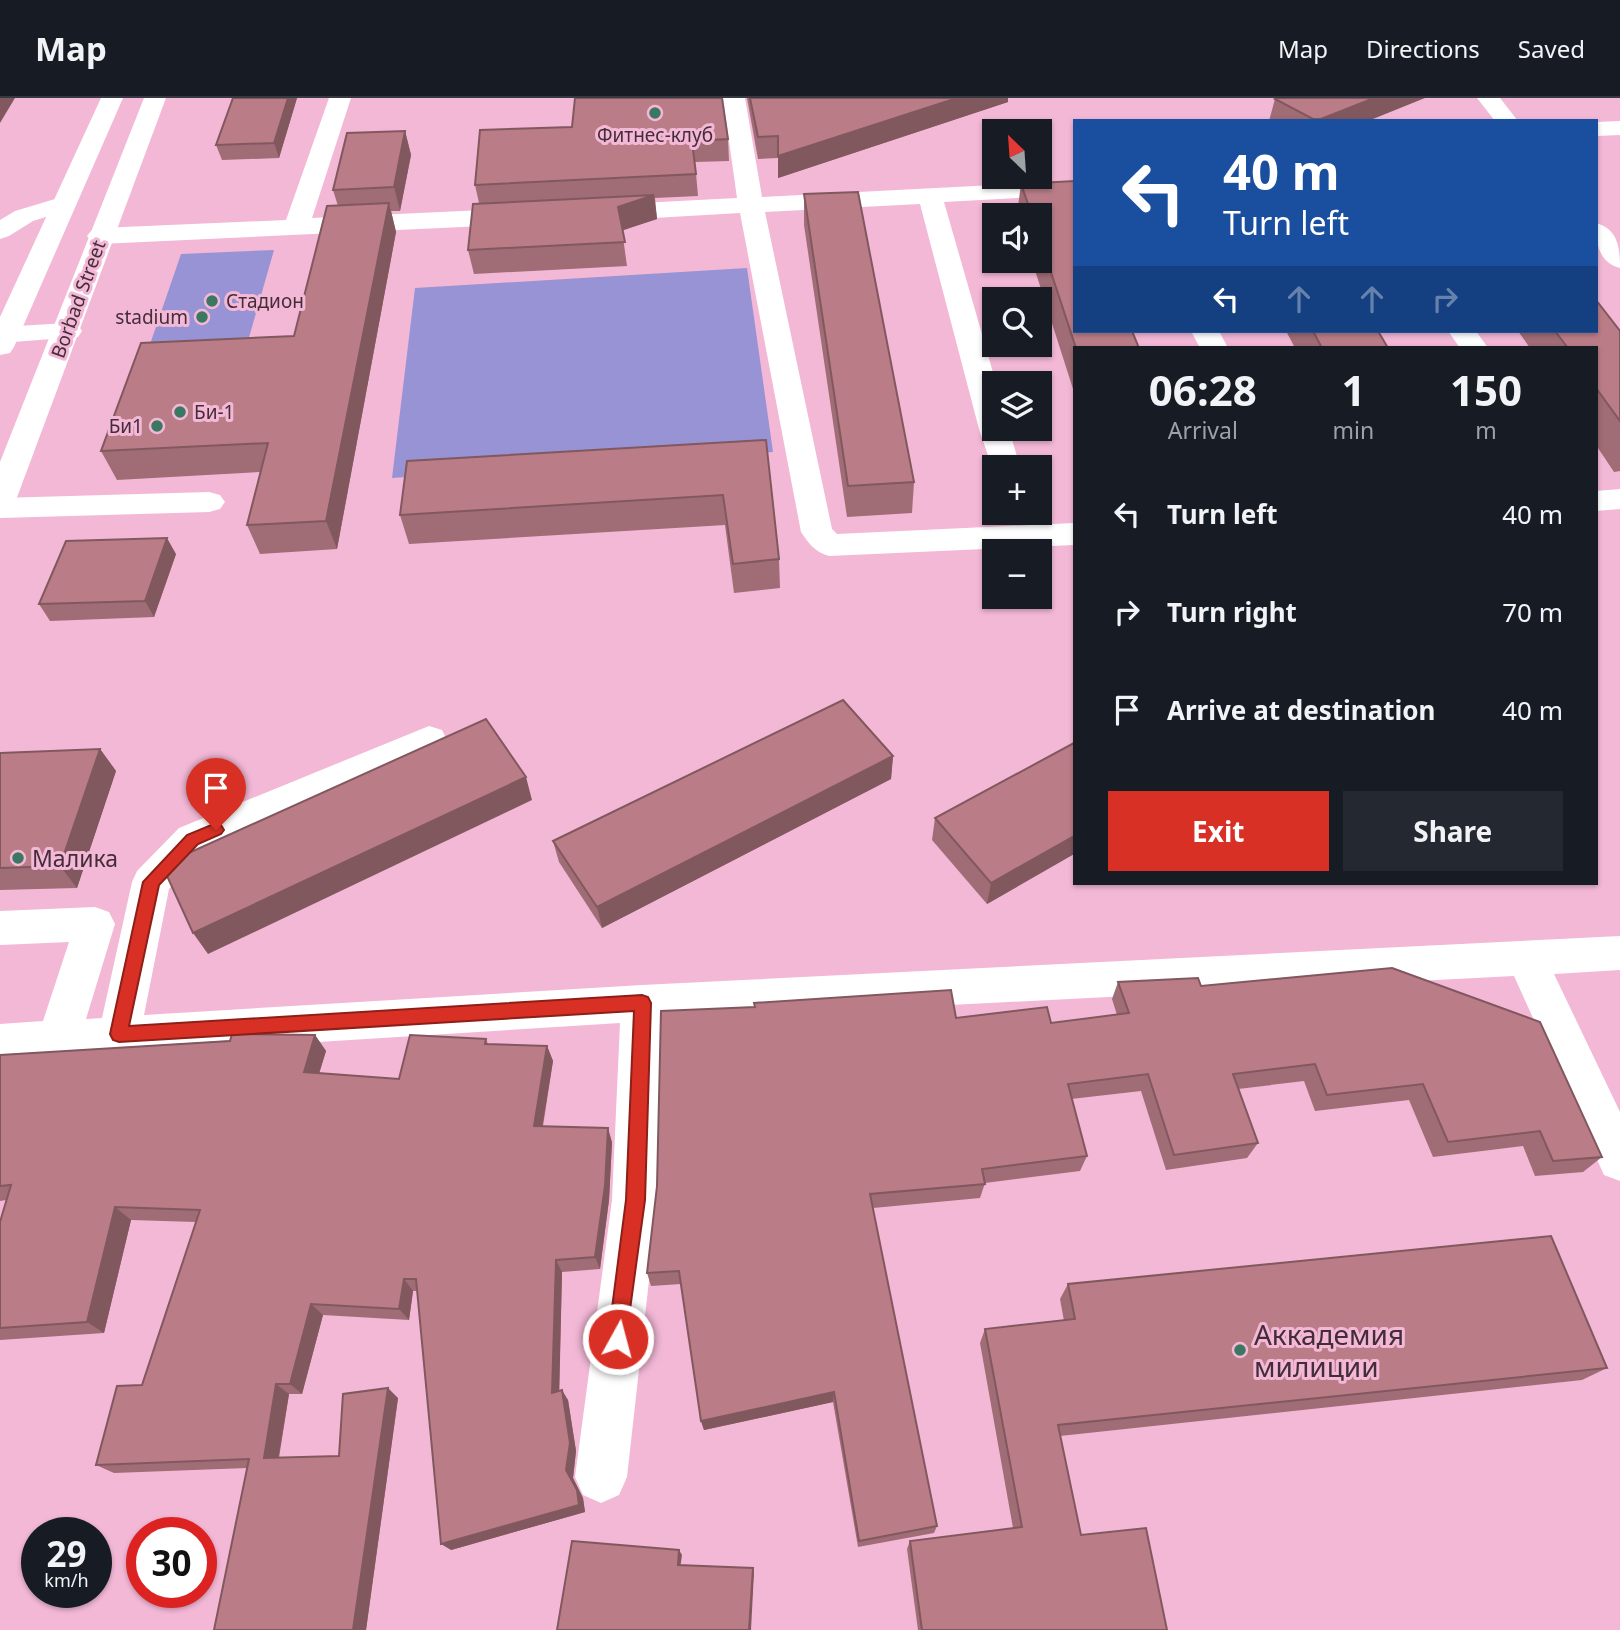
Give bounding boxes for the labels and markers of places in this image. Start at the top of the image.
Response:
marker: Фитнес-клуб [647,105,663,121]
place label: Фитнес-клуб [597,122,713,148]
place label: Стадион [226,288,304,314]
marker: Стадион [204,293,220,309]
place label: stadium [115,304,188,330]
marker: stadium [194,309,210,325]
place label: Би-1 [194,399,234,425]
marker: Би-1 [172,404,188,420]
place label: Би1 [109,413,143,439]
marker: Би1 [149,418,165,434]
pin [186,758,246,830]
place label: Малика [32,842,118,874]
marker: Малика [10,850,26,866]
place label: Аккадемия милиции [1254,1315,1404,1385]
marker: Аккадемия милиции [1232,1342,1248,1358]

